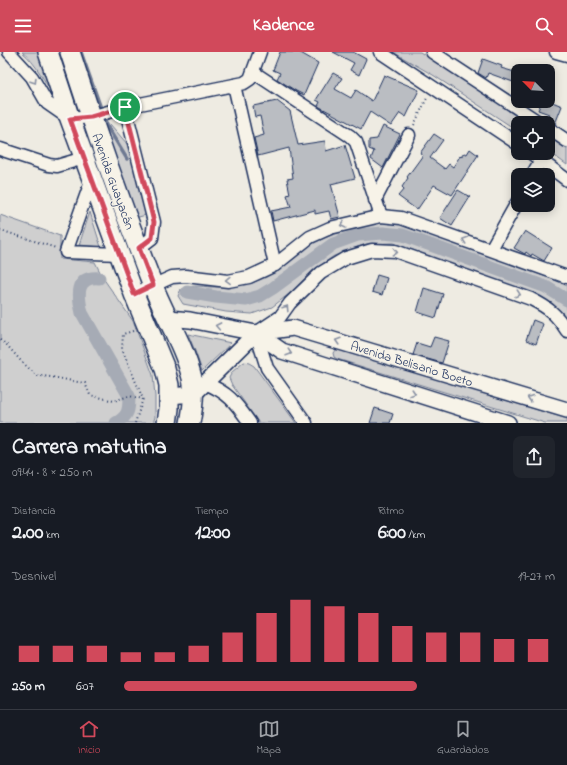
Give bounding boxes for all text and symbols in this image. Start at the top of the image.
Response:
text: Kadence [253,13,314,39]
icon: menu [12,15,34,37]
icon: search [533,15,555,37]
north arrow [511,64,555,108]
map controls [511,64,555,212]
one-way arrow [30,77,37,84]
pin [108,90,142,124]
icon: arrive [114,96,136,118]
button: locate [511,116,555,160]
street label: Avenida Guayacán [85,131,139,233]
button: layers [511,168,555,212]
one-way arrow [340,220,347,229]
one-way arrow [461,236,468,245]
one-way arrow [392,248,399,256]
one-way arrow [225,276,231,284]
one-way arrow [515,289,522,298]
one-way arrow [281,306,288,313]
one-way arrow [215,322,221,330]
one-way arrow [335,337,342,346]
street label: Avenida Belisario Boeto [348,337,475,392]
one-way arrow [285,348,292,357]
one-way arrow [409,388,416,397]
one-way arrow [526,394,533,403]
text: Carrera matutina [12,432,167,464]
button: share [513,436,555,478]
text: 09:44 · 8 × 250 m [12,463,92,482]
text: Distancia [12,503,56,519]
text: Tiempo [195,503,228,519]
text: Ritmo [378,503,404,519]
text: 2.00 [12,519,43,548]
text: 12:00 [195,519,230,548]
text: 6:00 [378,519,406,548]
text: km [43,527,59,543]
text: /km [406,527,425,543]
text: Desnivel [12,567,56,586]
text: 19–27 m [518,567,555,586]
text: 250 m [12,677,45,696]
text: 6:07 [76,677,94,696]
tab: Inicio [78,718,101,758]
tab: Mapa [256,718,281,758]
tab: Guardados [437,718,489,758]

